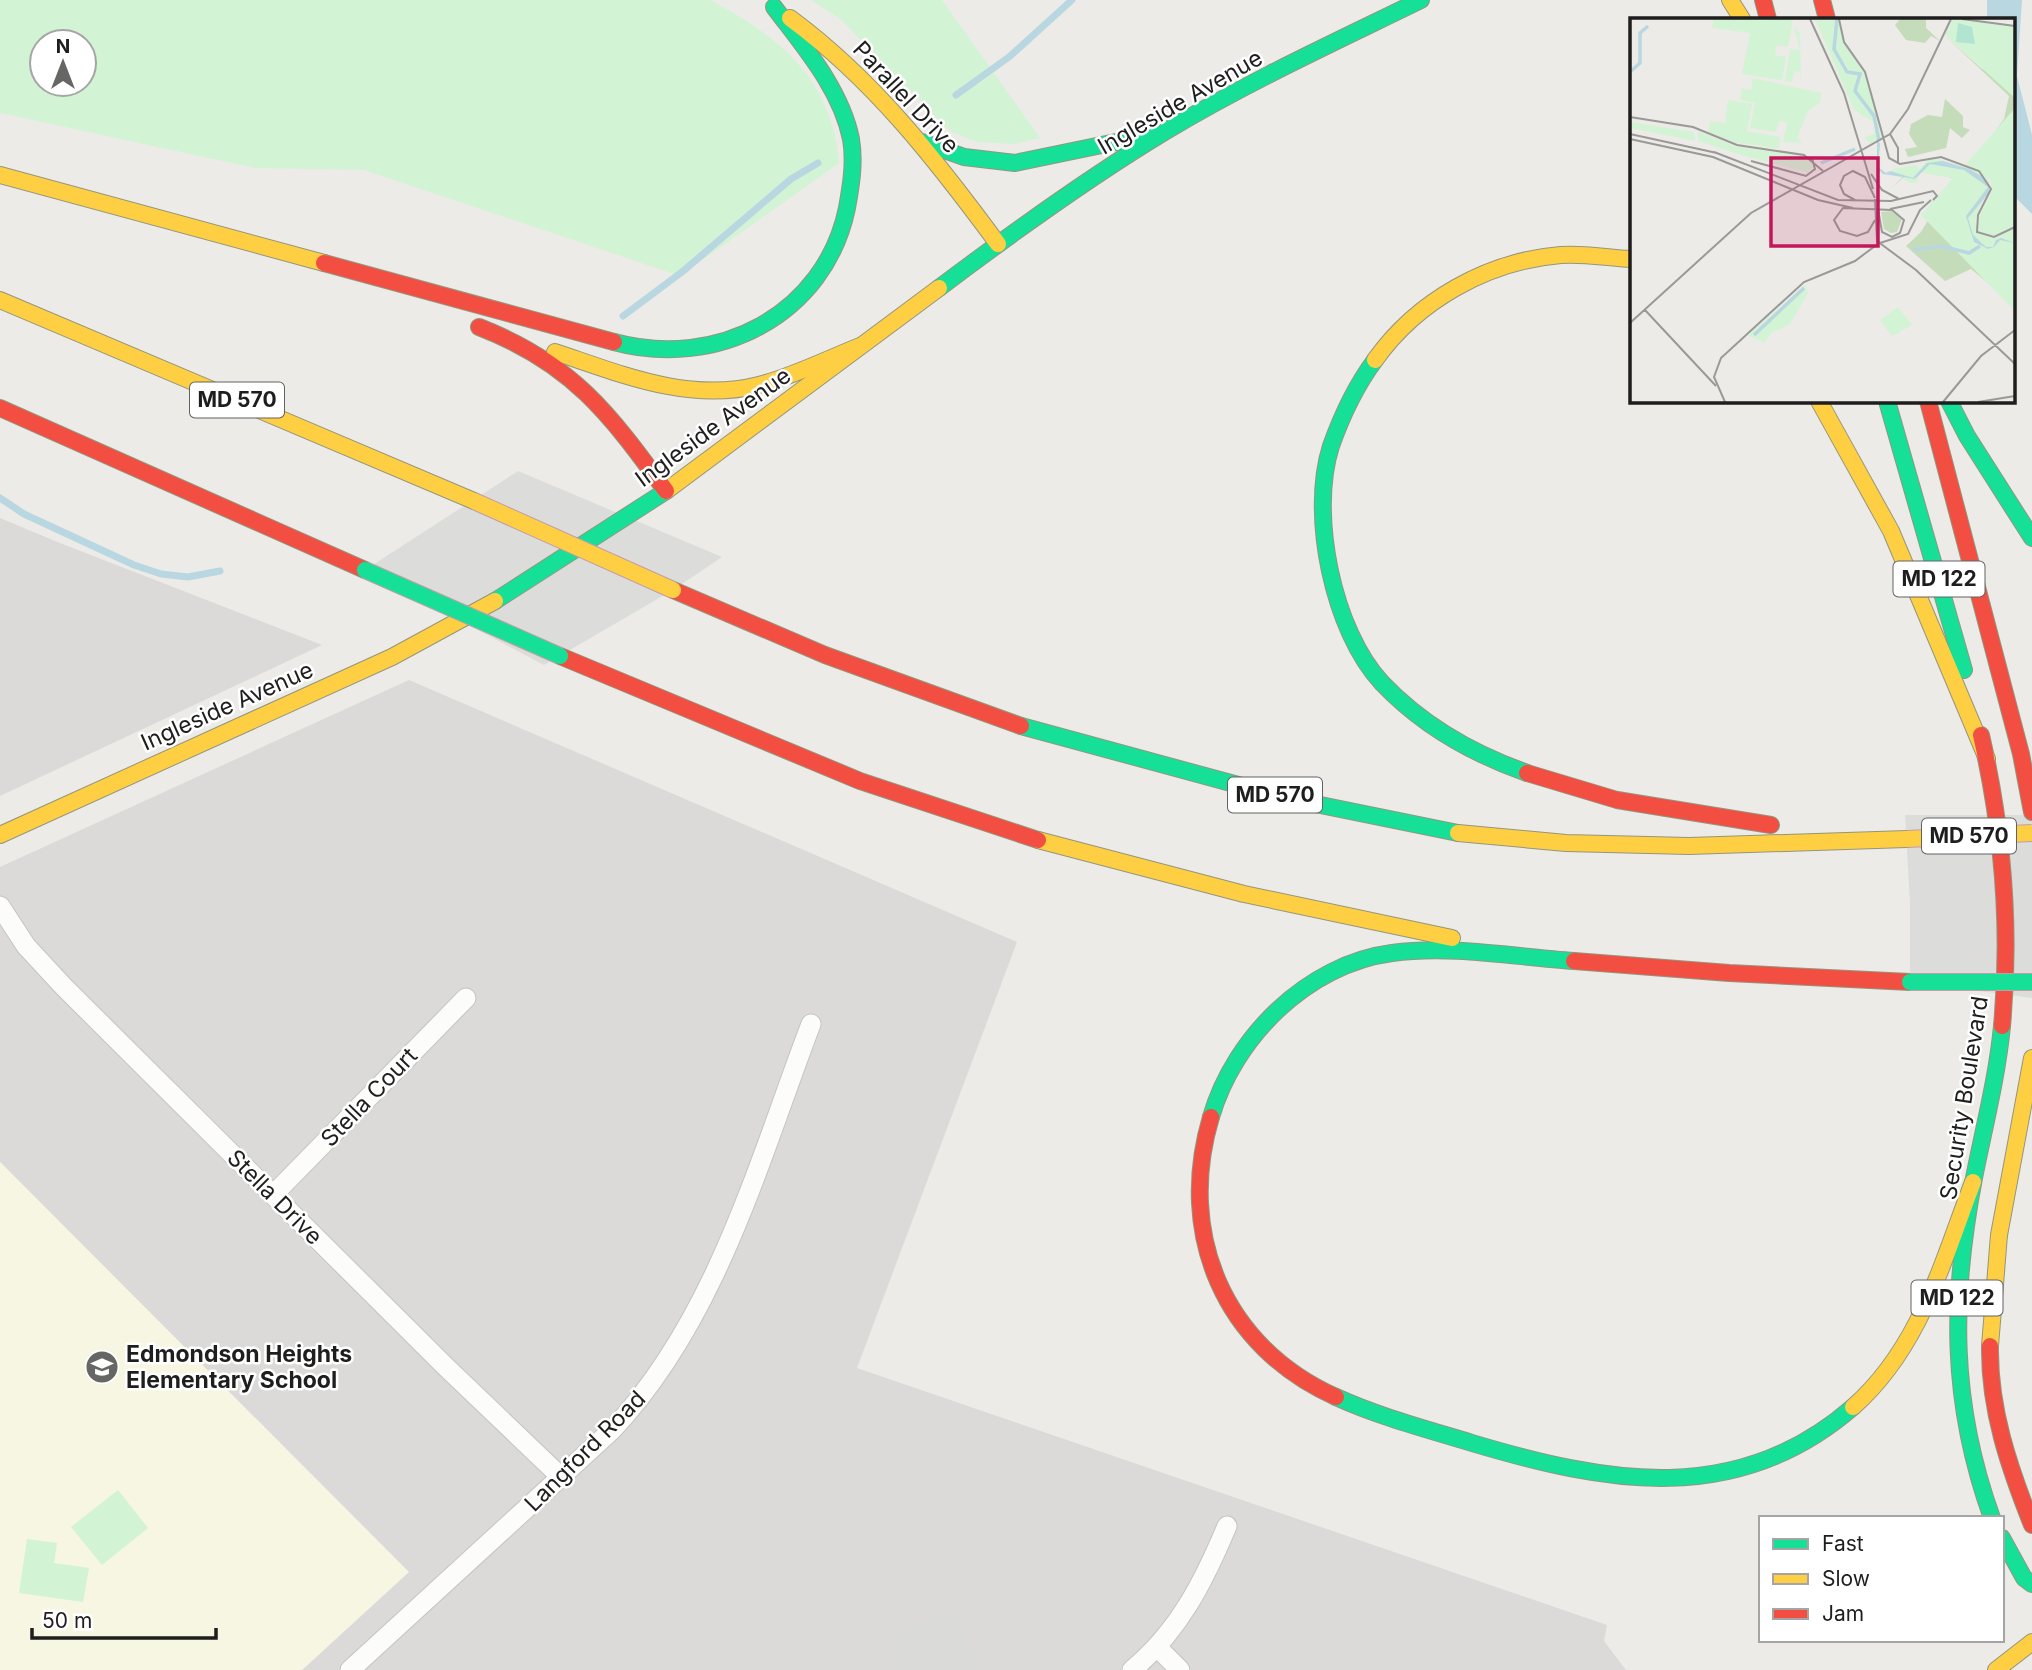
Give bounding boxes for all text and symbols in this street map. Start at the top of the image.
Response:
inset map [1630,18,2014,402]
north arrow [28,28,98,98]
text: N [56,35,70,58]
street label: Parallel Drive [847,35,965,159]
street label: Ingleside Avenue [1093,44,1267,160]
street label: Ingleside Avenue [630,361,796,493]
road number: MD 570 [190,382,284,418]
road number: MD 122 [1894,562,1984,596]
street label: Ingleside Avenue [137,656,317,756]
road number: MD 570 [1228,778,1322,812]
road number: MD 570 [1922,818,2016,854]
street label: Security Boulevard [1934,994,1994,1202]
street label: Stella Court [315,1041,423,1152]
street label: Stella Drive [222,1144,328,1250]
road number: MD 122 [1912,1280,2002,1316]
place label: Edmondson Heights Elementary School [126,1340,352,1394]
school or university icon: Edmondson Heights Elementary School [83,1348,121,1386]
street label: Langford Road [519,1385,651,1517]
legend [1759,1516,2004,1642]
text: Fast [1822,1531,1864,1556]
text: Slow [1822,1566,1870,1591]
scale bar [32,1596,215,1640]
text: Jam [1822,1601,1864,1626]
text: 50 m [42,1608,92,1633]

